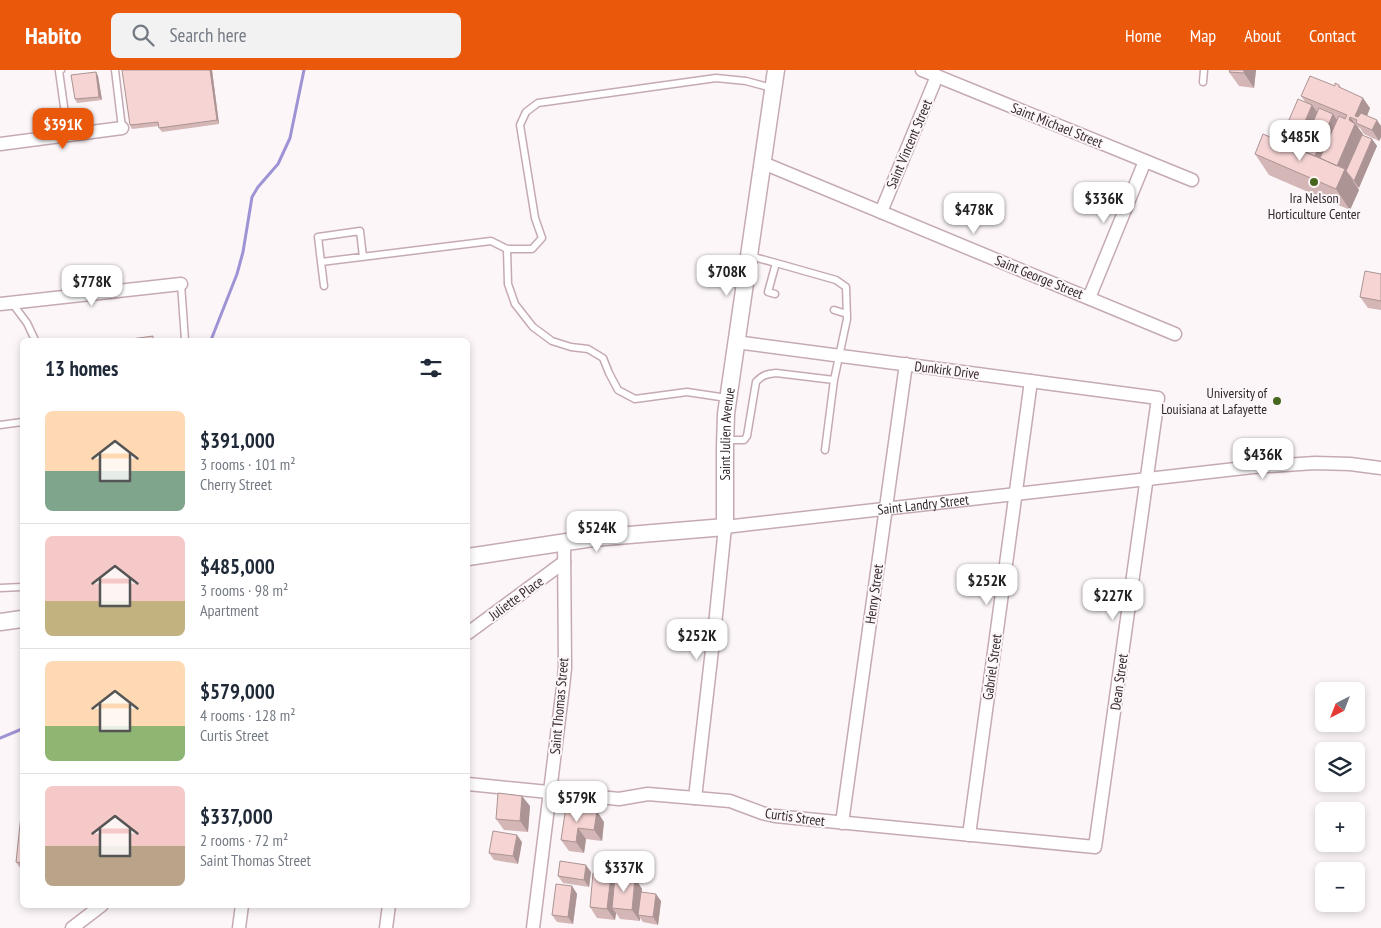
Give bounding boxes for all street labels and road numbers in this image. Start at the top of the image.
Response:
street label: Saint Vincent Street [882,96,936,191]
street label: Saint Michael Street [1009,98,1106,152]
street label: Saint George Street [992,251,1086,303]
street label: Dunkirk Drive [913,357,981,383]
street label: Saint Julien Avenue [716,386,739,481]
street label: Saint Landry Street [876,490,970,519]
street label: Henry Street [861,563,887,625]
street label: Juliette Place [484,572,547,625]
street label: Gabriel Street [978,633,1006,701]
street label: Dean Street [1106,652,1132,711]
street label: Saint Thomas Street [546,657,572,755]
street label: Curtis Street [764,804,826,830]

